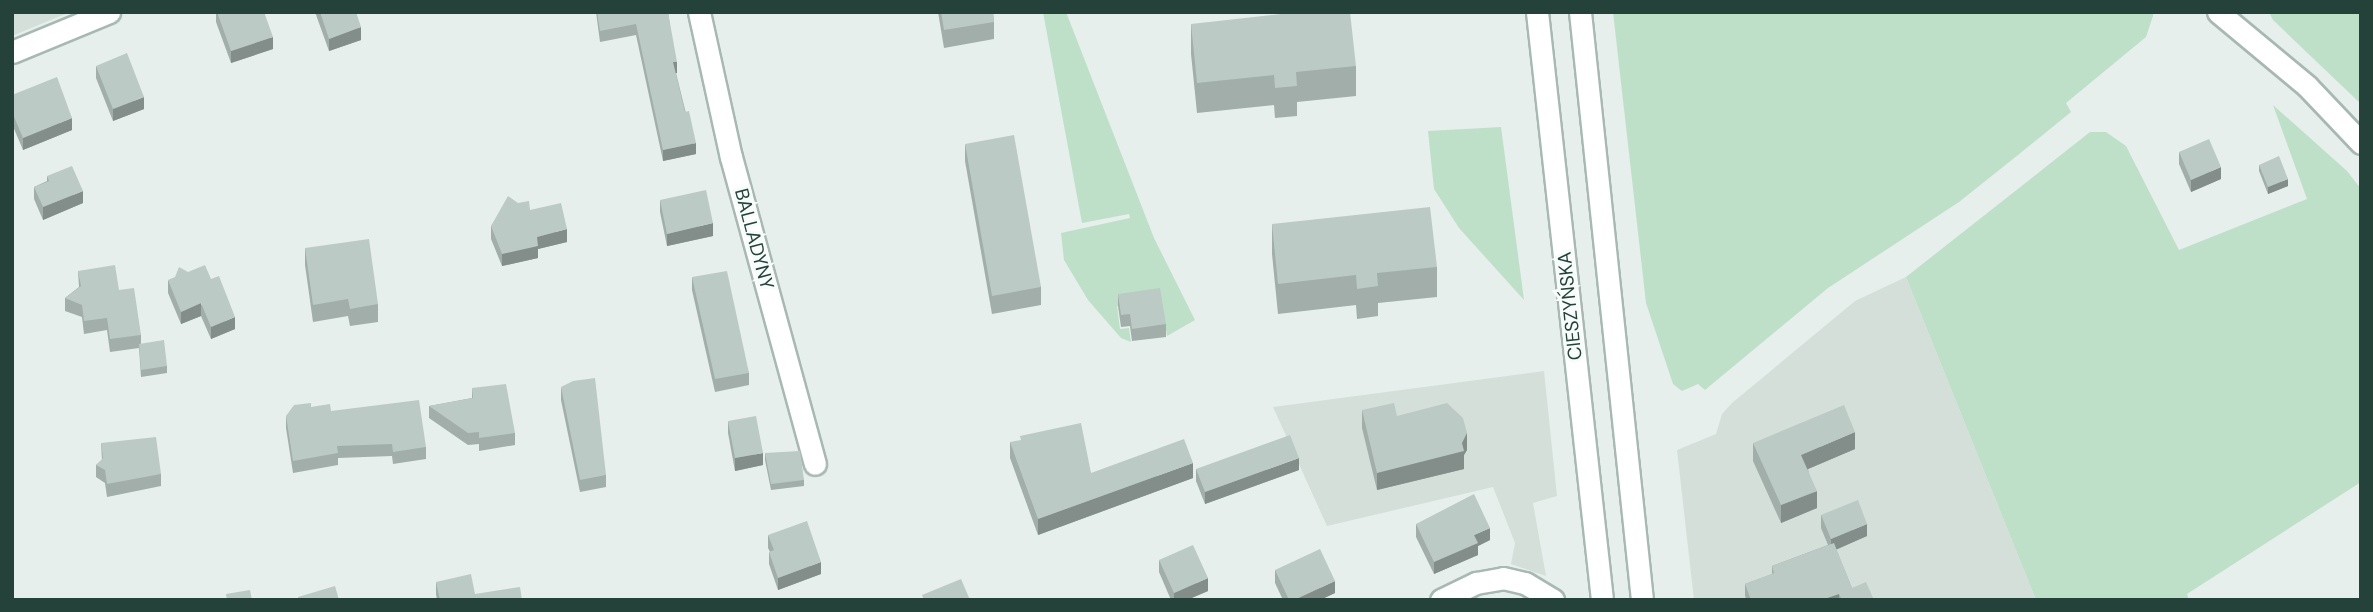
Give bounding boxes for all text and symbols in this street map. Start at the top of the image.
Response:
street label: BALLADYNY [730,186,778,292]
street label: CIESZYŃSKA [1553,251,1587,361]

